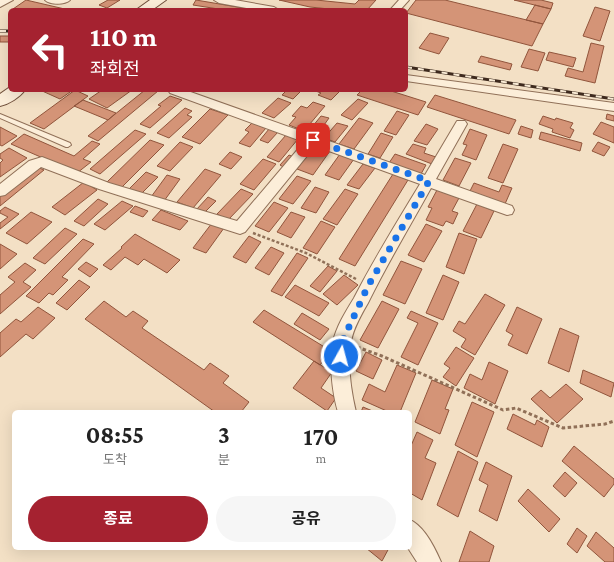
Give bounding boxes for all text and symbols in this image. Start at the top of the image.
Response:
text: 110 m [90,21,157,52]
icon: left [24,24,76,76]
text: 좌회전 [90,59,140,79]
pin [296,123,330,157]
icon: arrive [302,129,324,151]
position arrow [320,335,362,377]
text: 08:55 [86,421,144,448]
text: 3 [218,421,230,448]
text: 170 [303,423,338,450]
text: m [316,451,326,466]
text: 도착 [103,452,127,467]
text: 분 [218,452,230,467]
button: 종료 [28,496,208,542]
button: 공유 [216,496,396,542]

